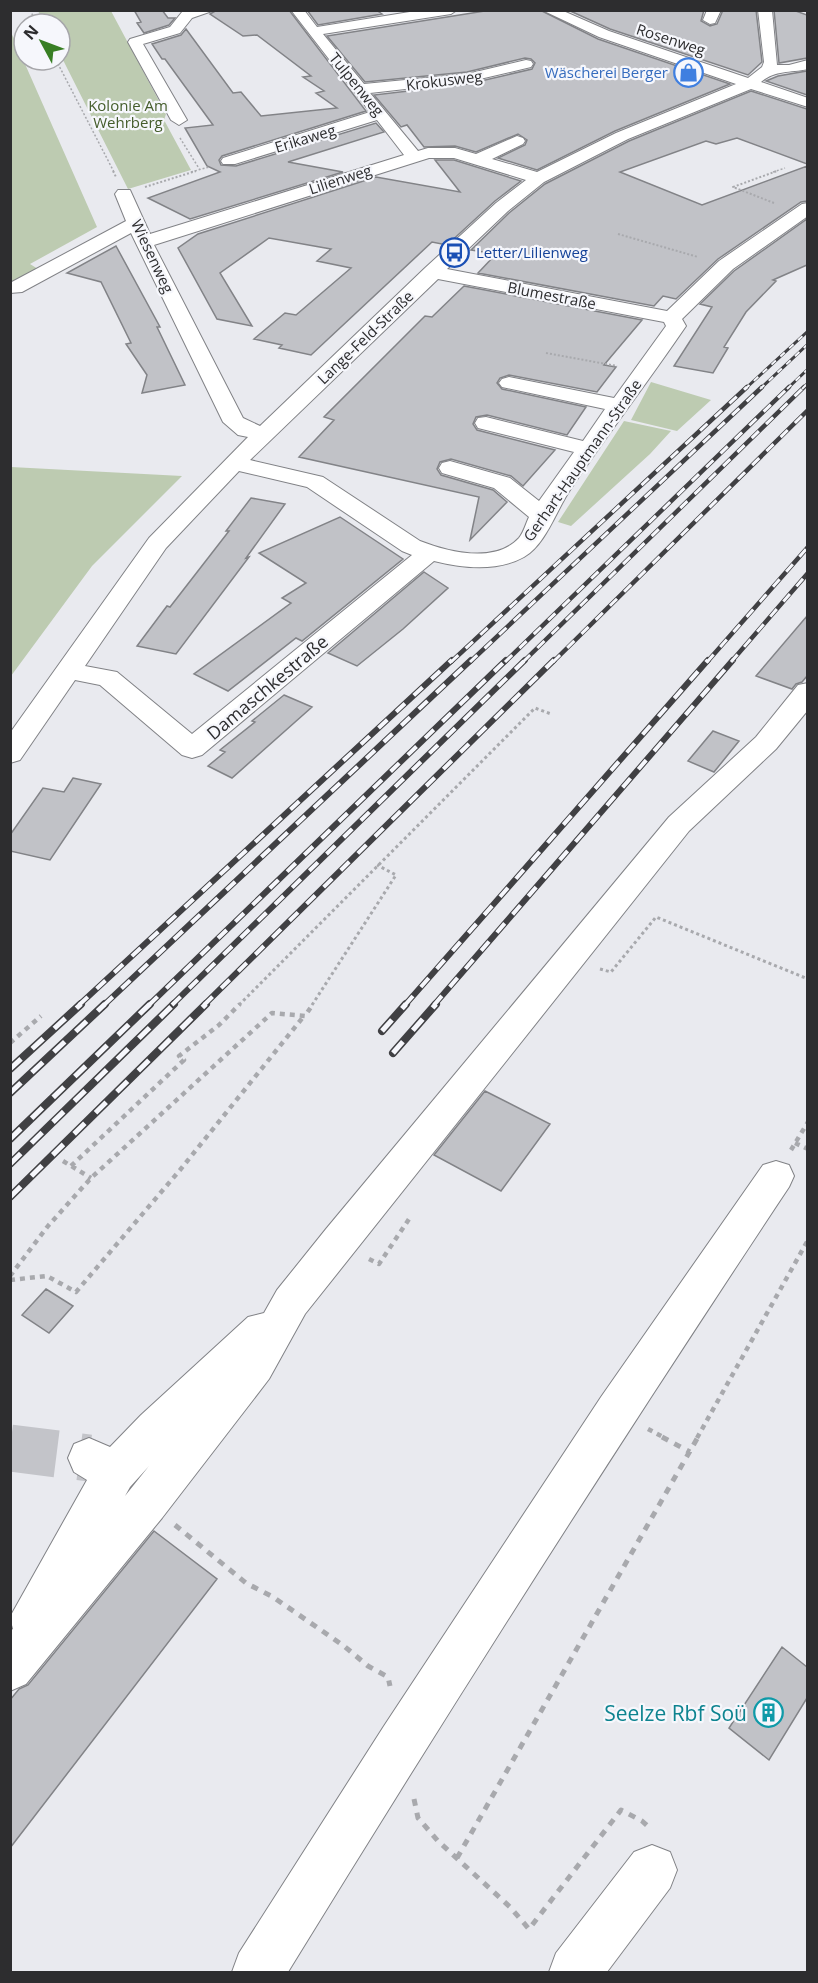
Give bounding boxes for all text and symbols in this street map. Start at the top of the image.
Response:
north arrow [12,12,72,72]
street label: Rosenweg [634,18,708,60]
text: N [18,20,43,44]
street label: Tulpenweg [325,48,389,120]
shop icon: Wäscherei Berger [673,56,705,88]
place label: Wäscherei Berger [545,62,668,82]
street label: Krokusweg [405,65,483,95]
park label: Kolonie Am Wehrberg [88,95,168,132]
street label: Erikaweg [272,119,338,157]
street label: Lilienweg [306,159,374,199]
street label: Wiesenweg [127,216,179,296]
bus stop icon: Letter/Lilienweg [439,236,471,268]
place label: Letter/Lilienweg [476,242,588,262]
street label: Blumestraße [506,277,598,313]
street label: Lange-Feld-Straße [313,286,417,388]
street label: Gerhart-Hauptmann-Straße [518,375,646,545]
street label: Damaschkestraße [201,629,333,745]
building icon: Seelze Rbf Soü [752,1697,784,1729]
place label: Seelze Rbf Soü [604,1699,747,1727]

